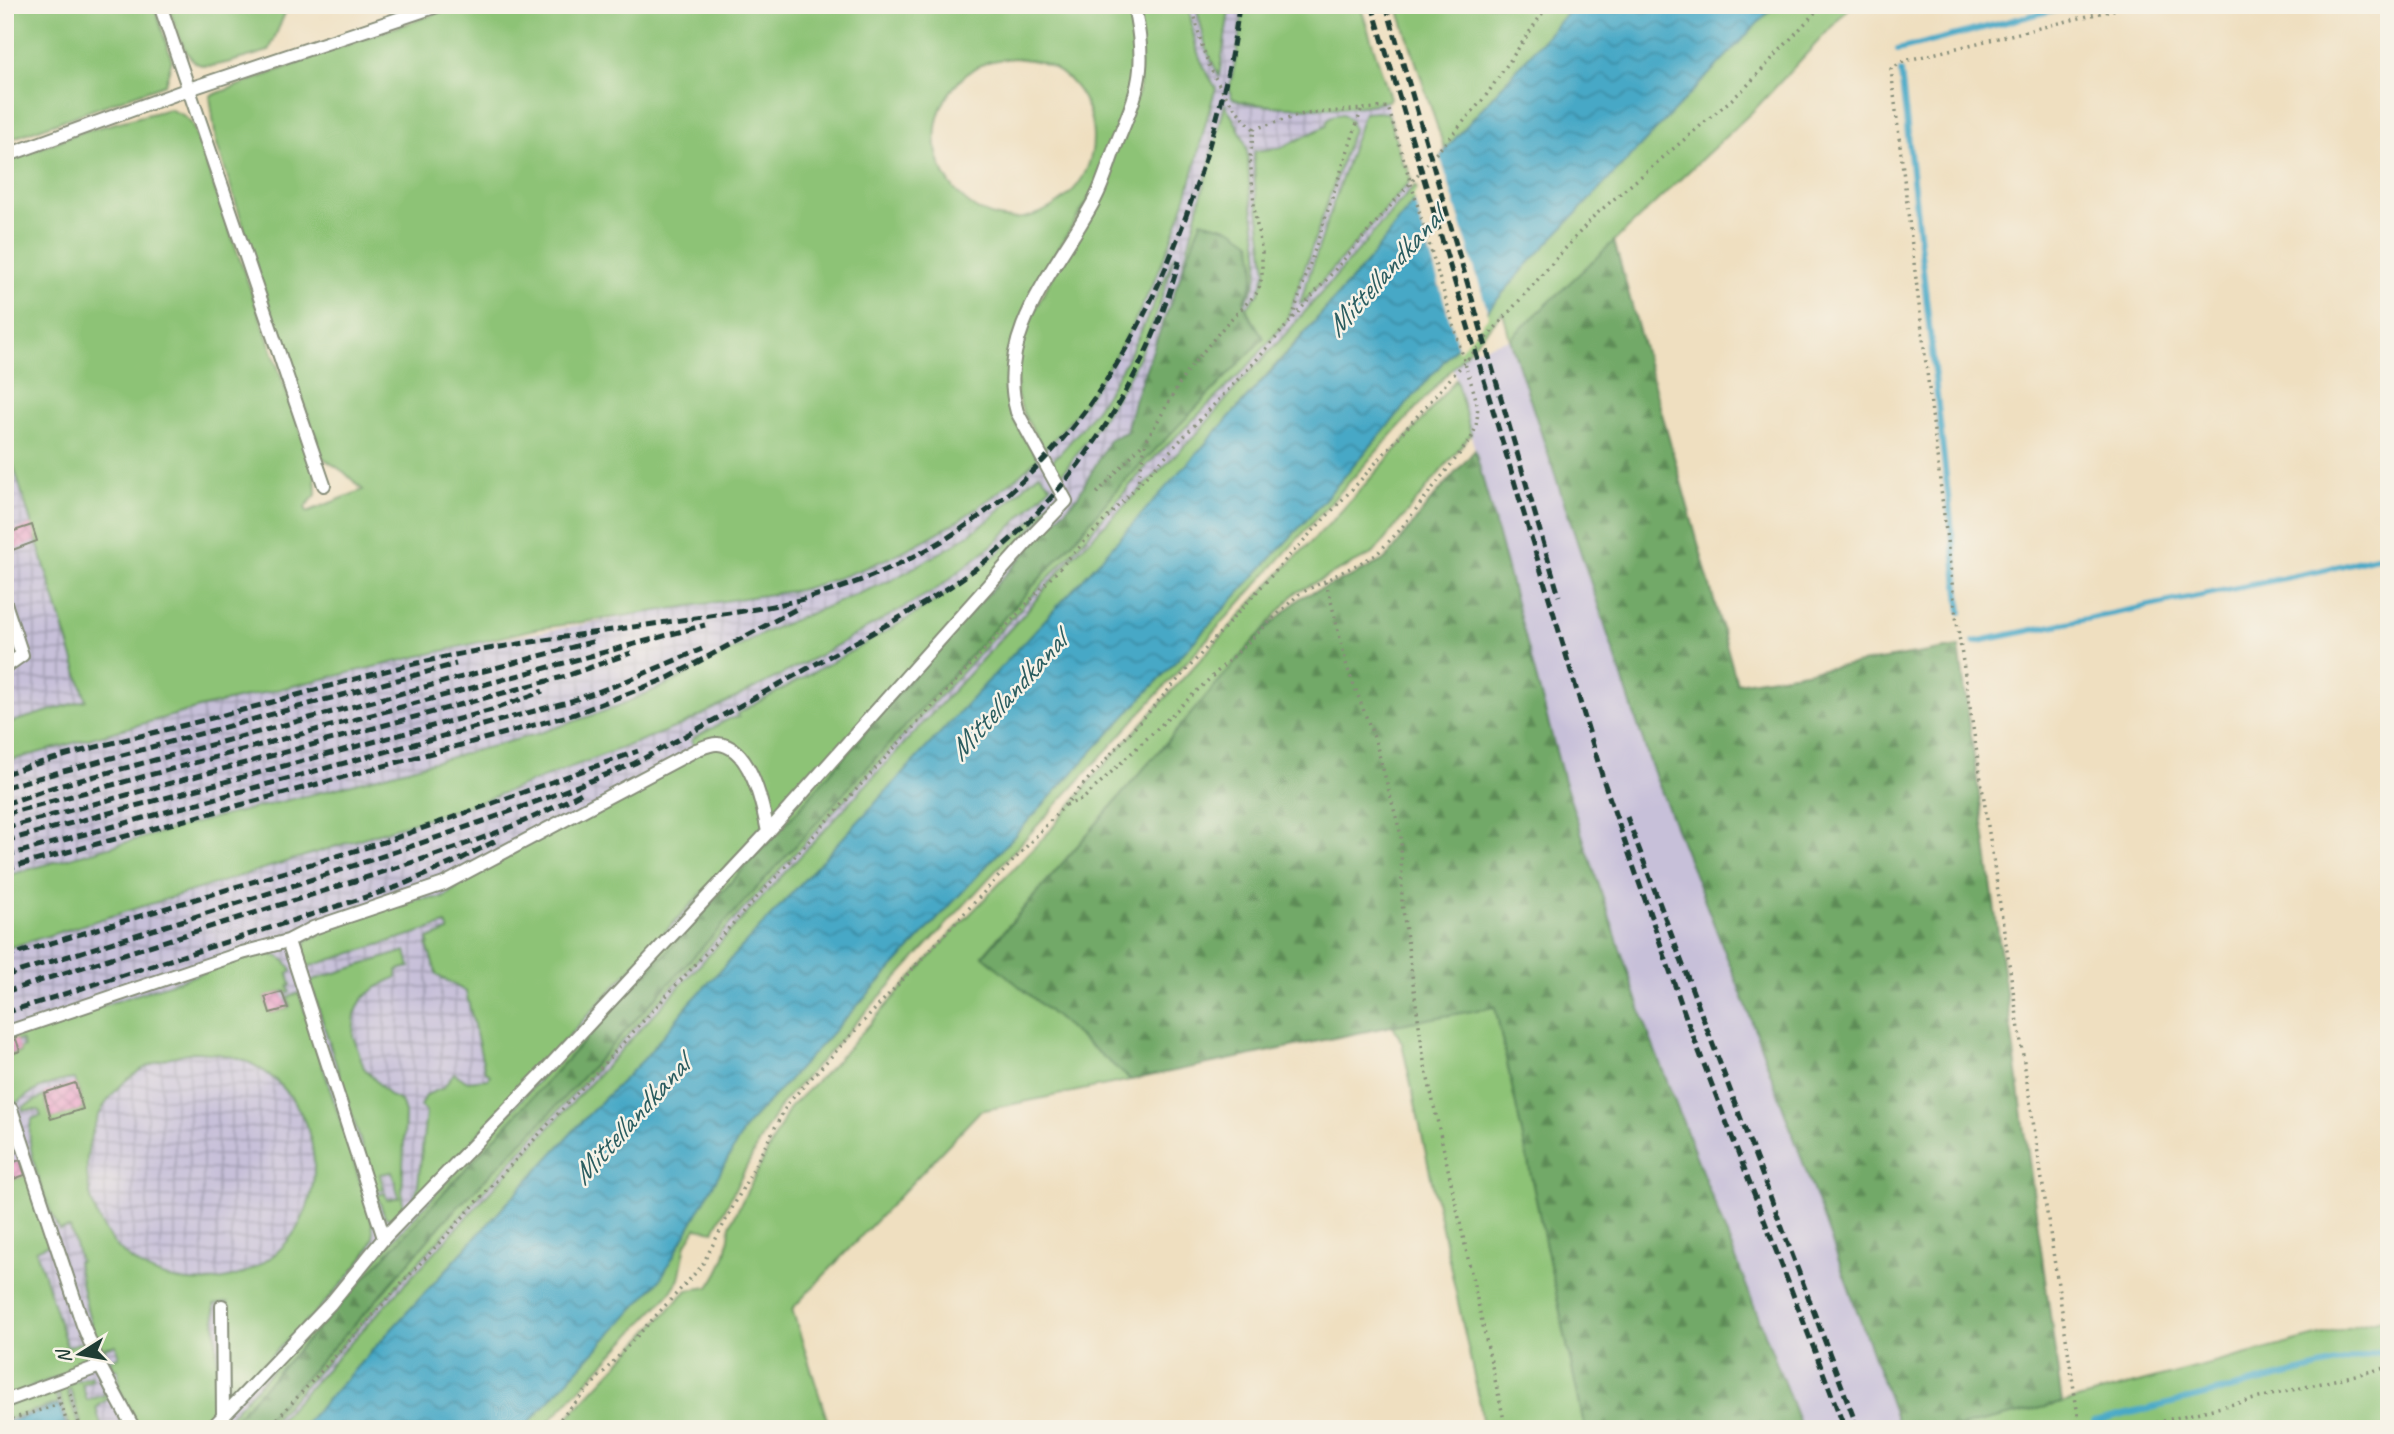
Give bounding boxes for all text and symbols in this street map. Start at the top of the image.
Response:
water label: Mittellandkanal [1317,193,1458,344]
water label: Mittellandkanal [940,617,1081,768]
water label: Mittellandkanal [563,1041,704,1192]
north arrow [46,1318,116,1388]
text: N [51,1346,77,1365]

